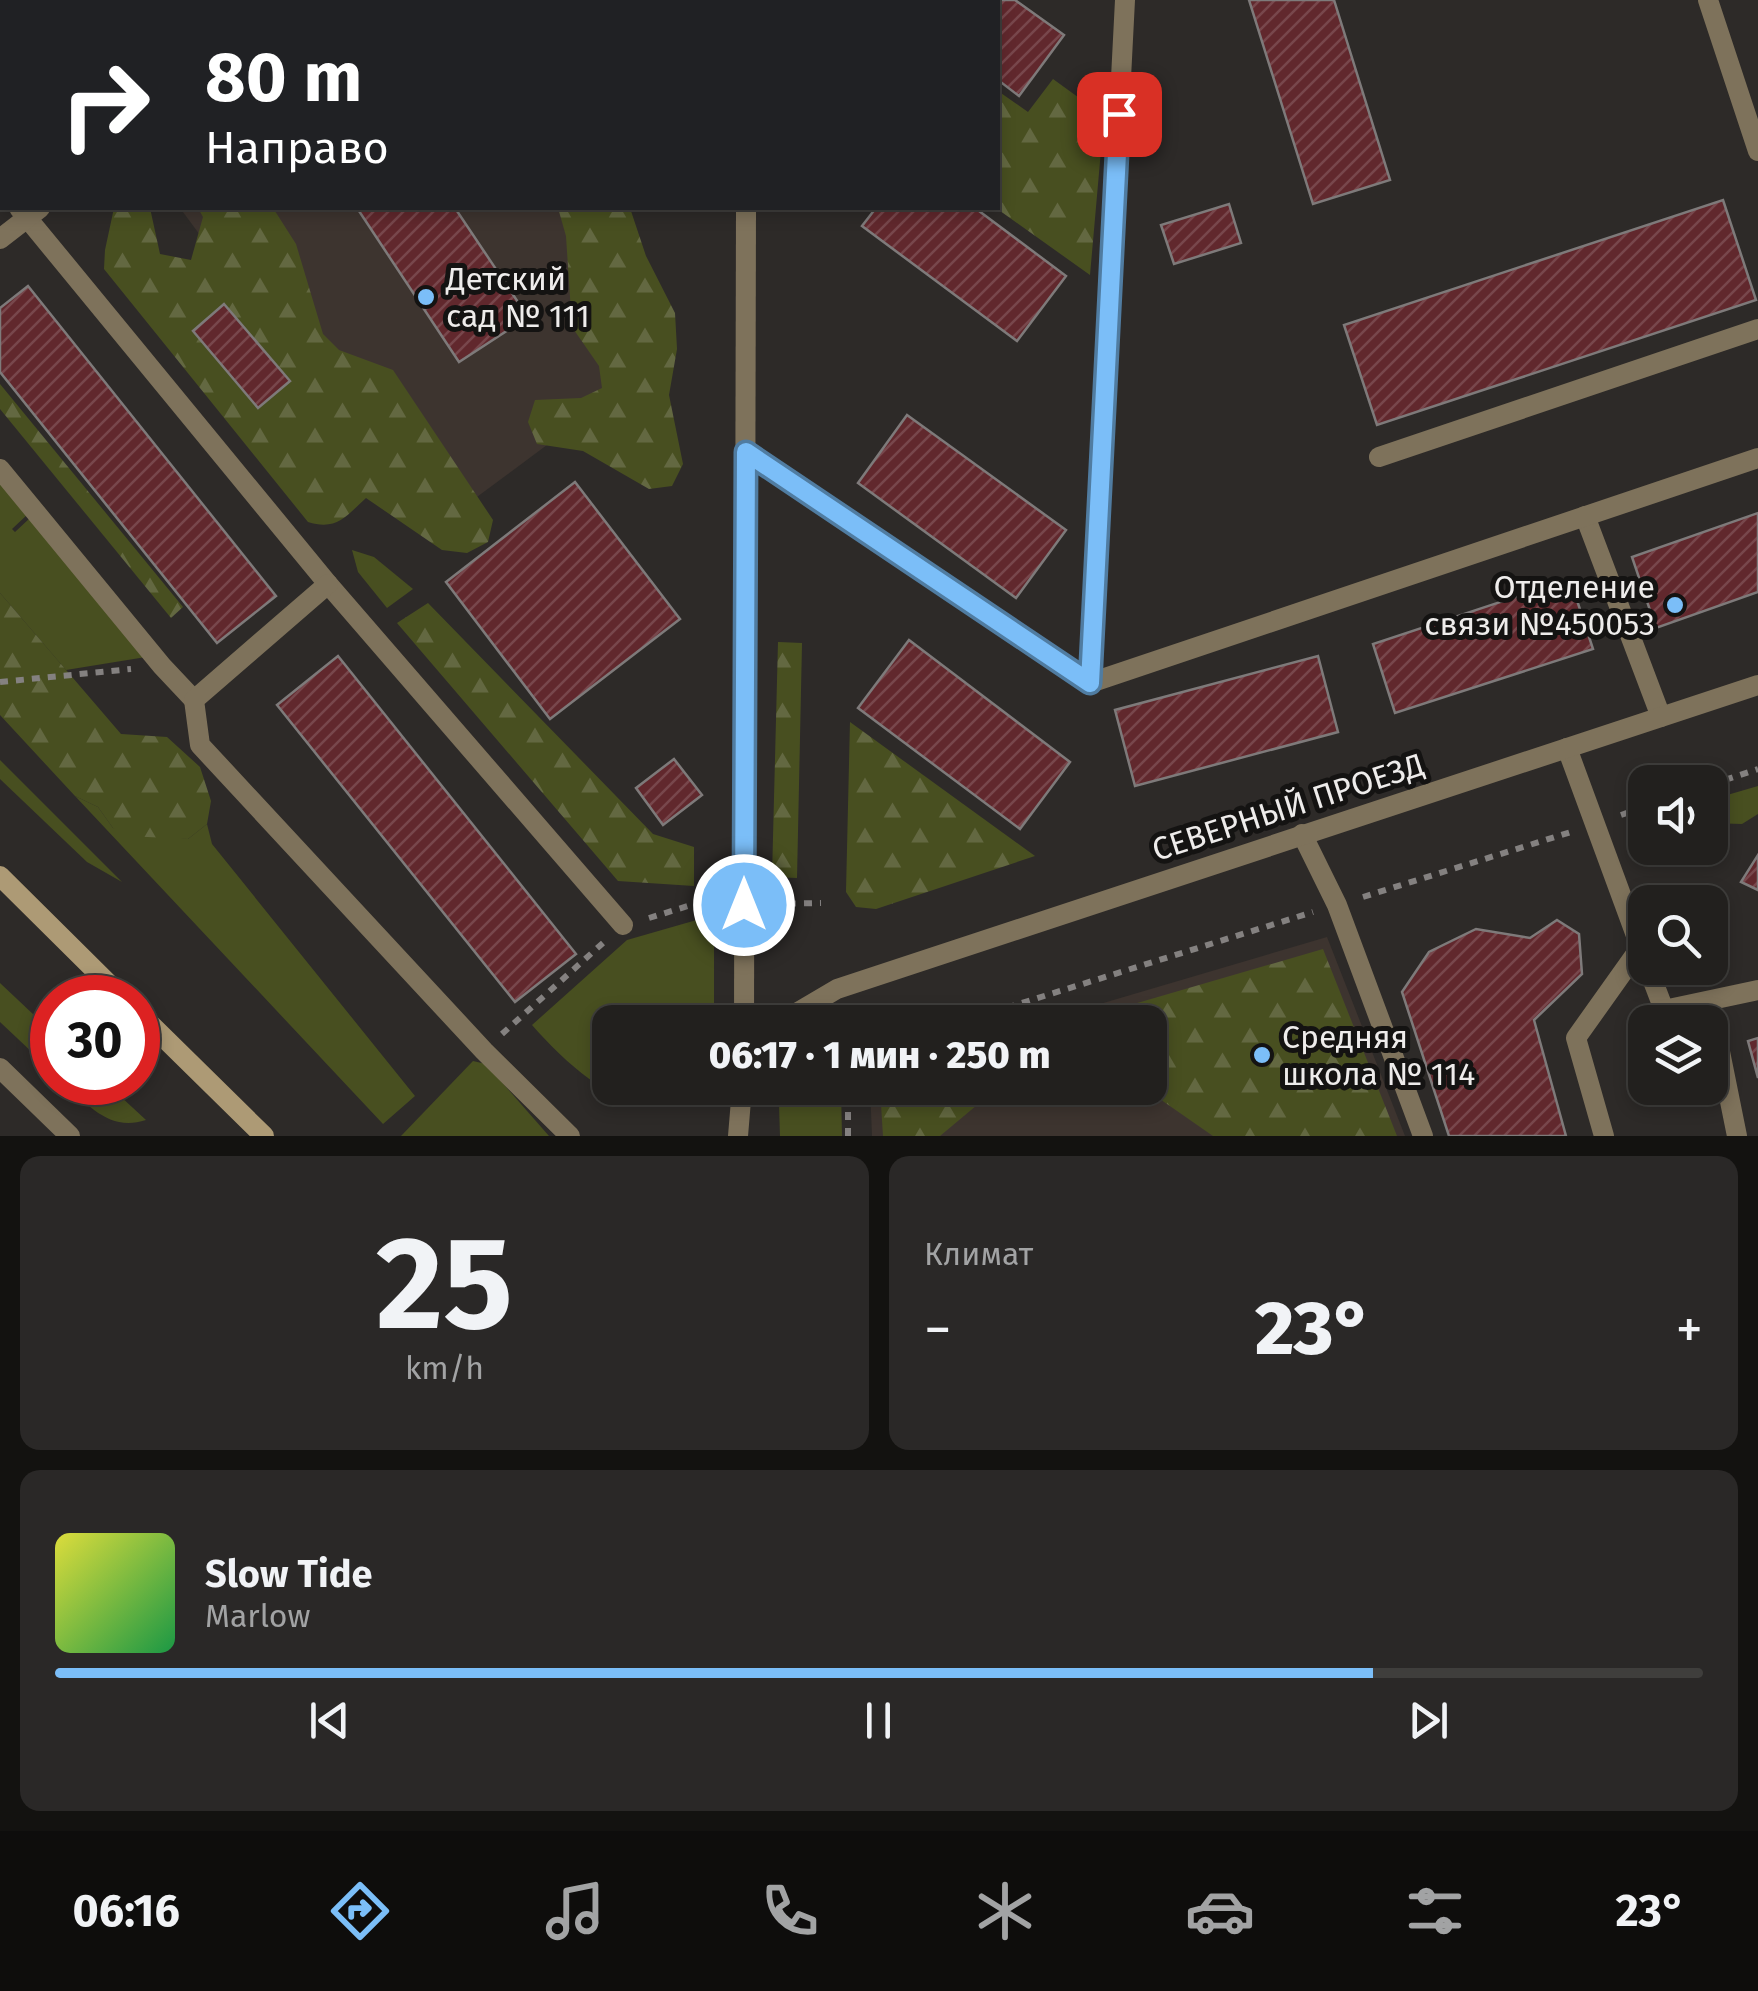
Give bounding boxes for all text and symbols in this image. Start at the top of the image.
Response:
text: 80 m [205,36,362,120]
icon: right [40,40,170,170]
pin [1077,72,1162,157]
icon: arrive [1092,87,1147,142]
text: Направо [205,121,389,175]
place label: Детский сад № 111 [445,260,590,335]
marker: Детский сад № 111 [415,286,437,308]
place label: Отделение связи №450053 [1424,568,1655,643]
marker: Отделение связи №450053 [1664,594,1686,616]
street label: СЕВЕРНЫЙ ПРОЕЗД [1147,745,1429,869]
map controls [1628,765,1728,1105]
button: sound [1628,765,1728,865]
position arrow [692,853,796,957]
button: search [1628,885,1728,985]
speed limit sign: 30 [30,975,160,1105]
button: layers [1628,1005,1728,1105]
place label: Средняя школа № 114 [1282,1018,1475,1093]
text: 06:17 · 1 мин · 250 m [709,1032,1050,1078]
marker: Средняя школа № 114 [1251,1044,1273,1066]
text: 25 [376,1206,513,1362]
text: Климат [924,1235,1033,1273]
text: 23° [1255,1284,1372,1374]
text: − [924,1297,952,1363]
text: + [1676,1297,1703,1363]
text: km/h [405,1349,484,1387]
text: Slow Tide [205,1551,373,1597]
text: Marlow [205,1597,311,1635]
icon: previous [302,1693,357,1748]
icon: pause [851,1693,906,1748]
icon: next [1401,1693,1456,1748]
icon: directions [325,1876,395,1946]
icon: music [540,1876,610,1946]
icon: phone [755,1876,825,1946]
icon: climate [970,1876,1040,1946]
icon: car [1185,1876,1255,1946]
icon: filters [1400,1876,1470,1946]
text: 06:16 [73,1884,180,1938]
text: 23° [1615,1884,1685,1938]

